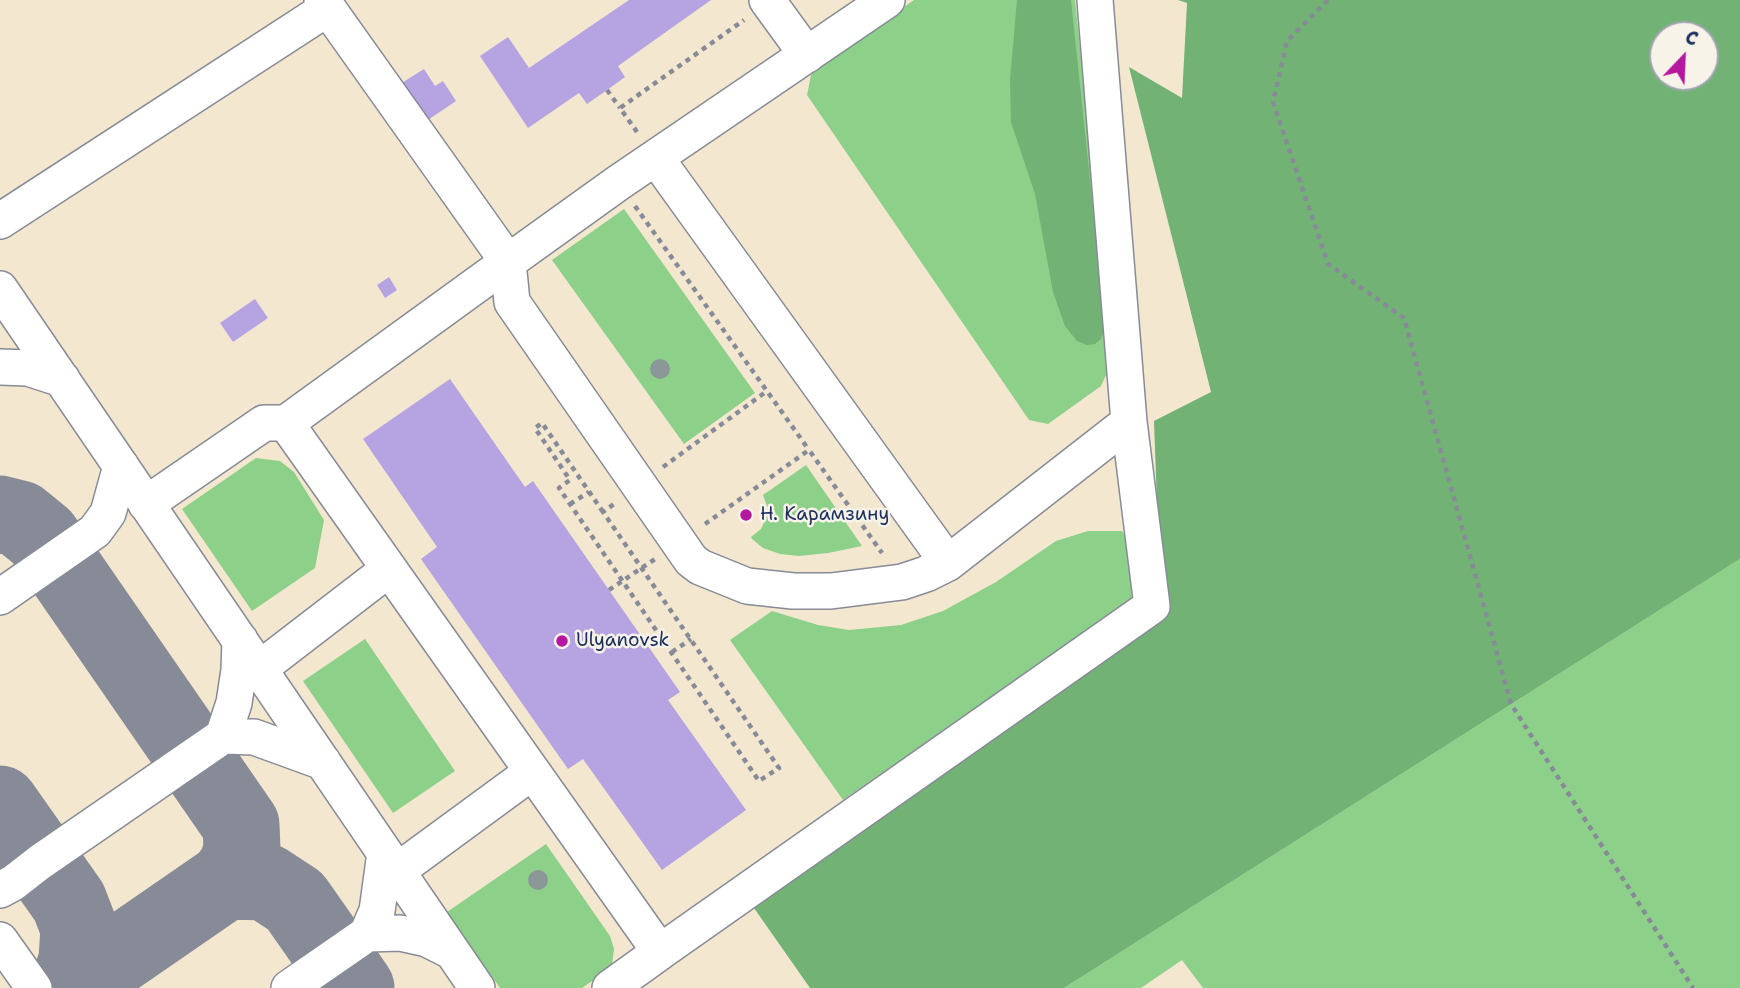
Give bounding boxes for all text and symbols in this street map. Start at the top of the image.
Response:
north arrow [1649,21,1719,91]
text: С [1681,24,1702,52]
place label: Н. Карамзину [760,504,889,526]
marker: Н. Карамзину [738,507,754,523]
place label: Ulyanovsk [576,630,669,652]
marker: Ulyanovsk [554,633,570,649]

